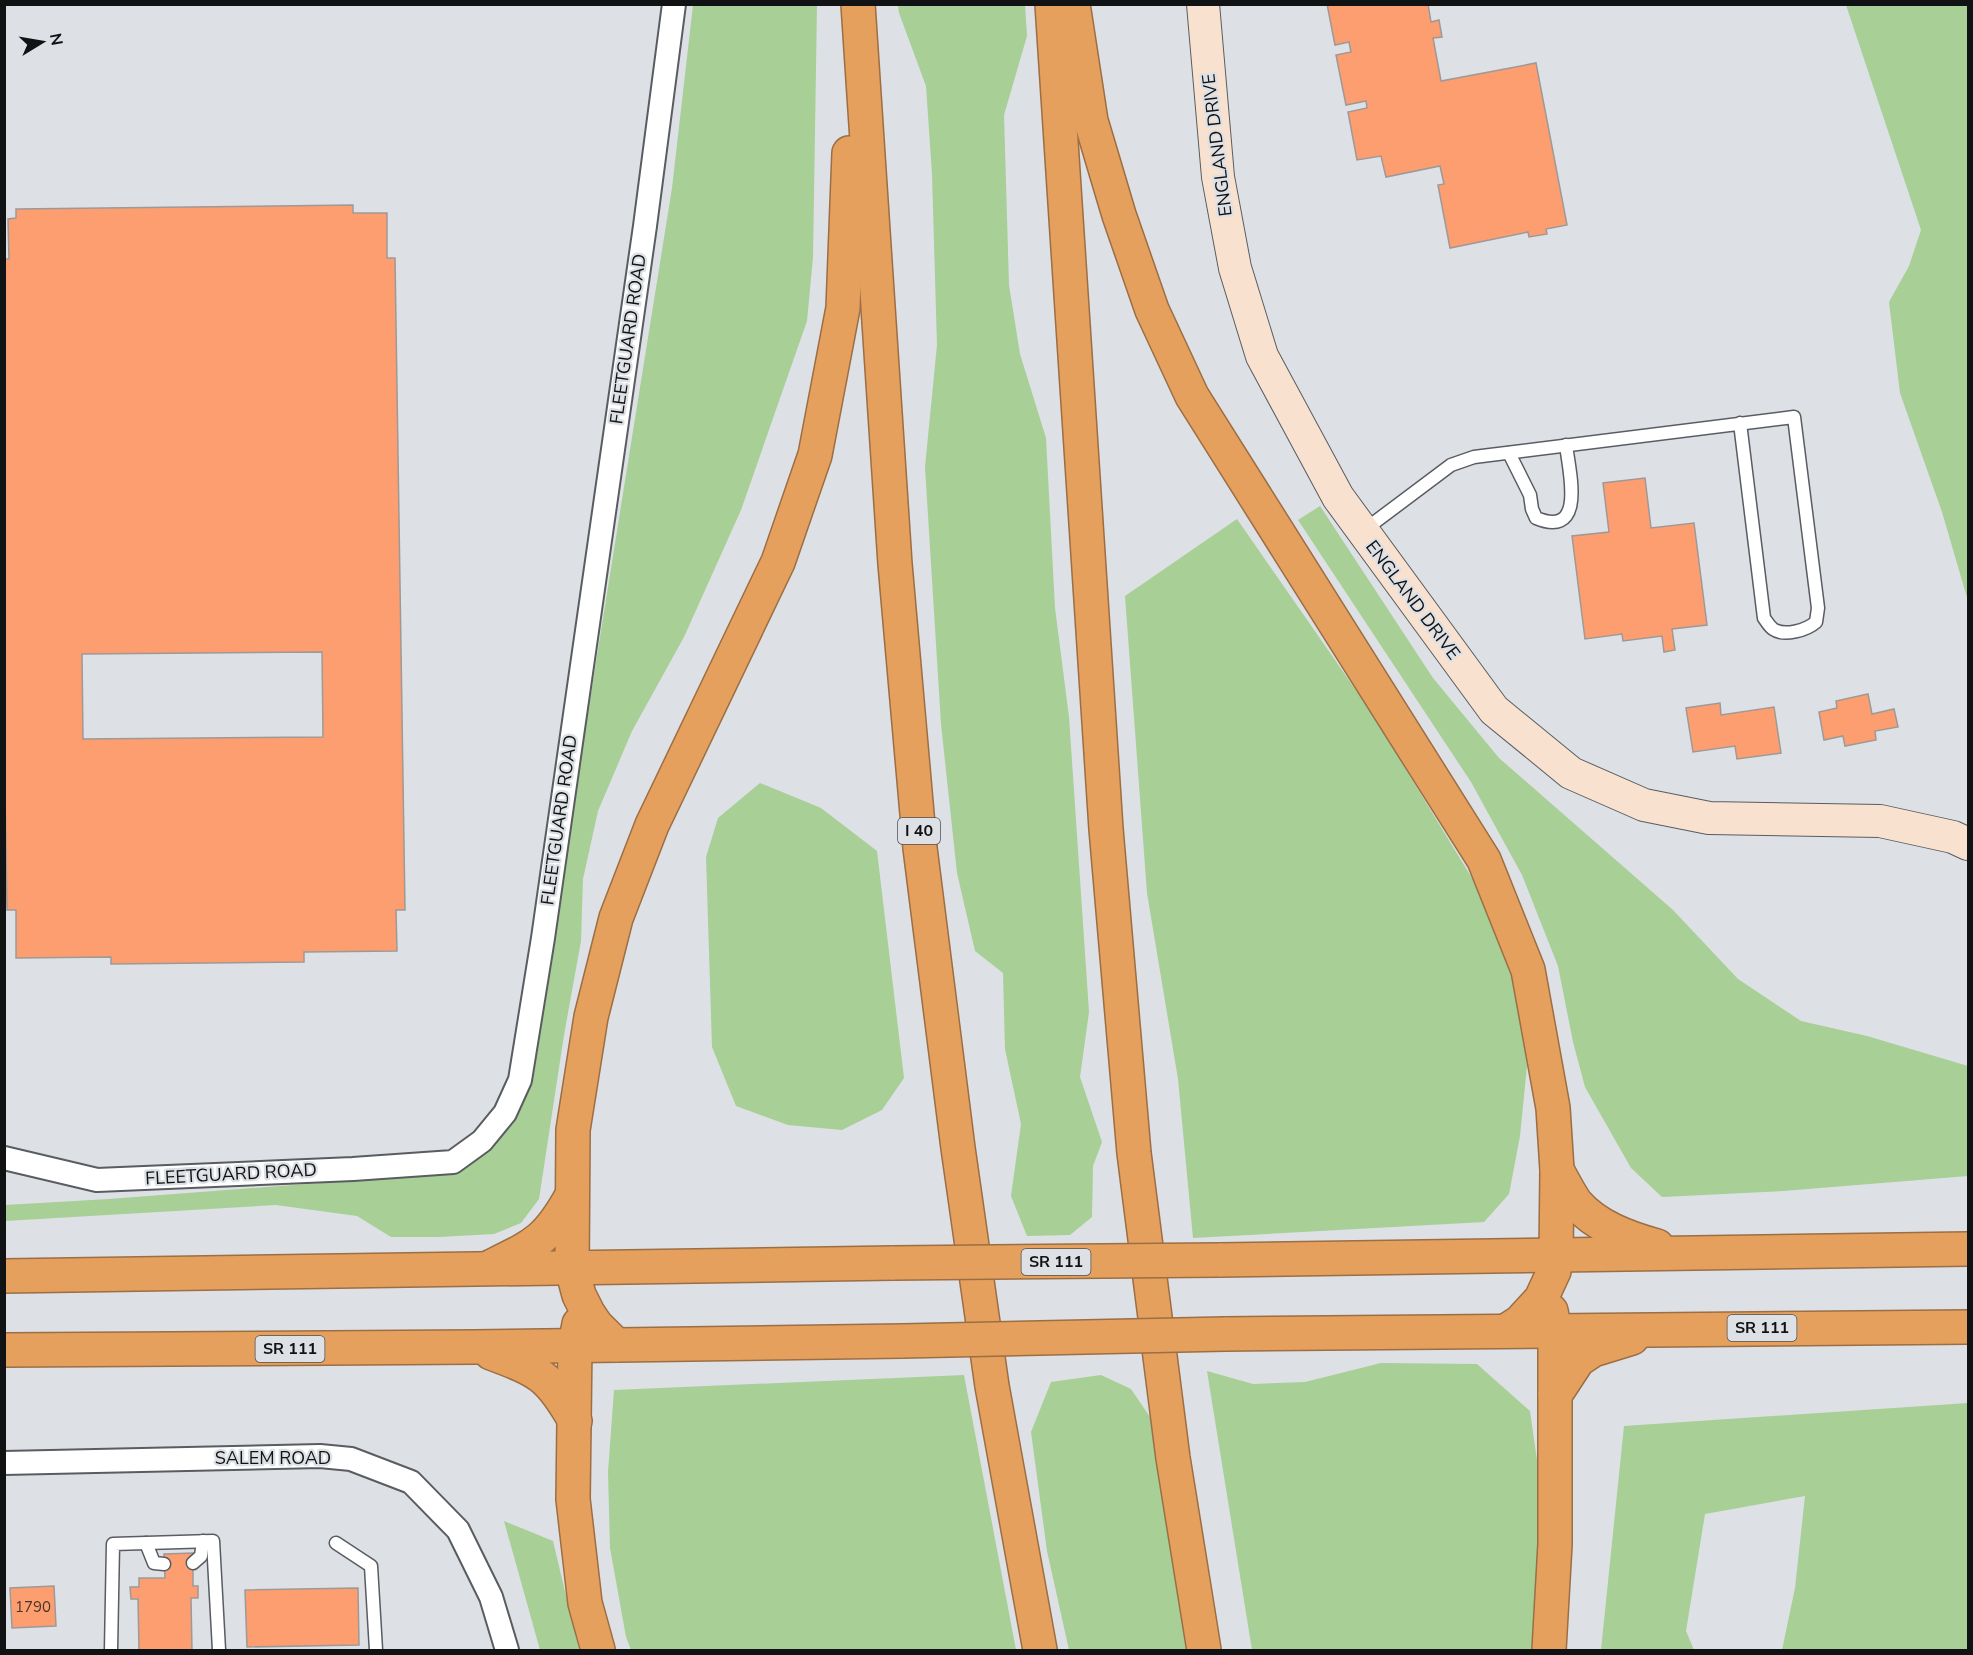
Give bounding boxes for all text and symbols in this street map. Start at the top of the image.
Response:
north arrow [12,12,72,72]
text: N [44,31,68,47]
street label: ENGLAND DRIVE [1196,72,1238,218]
street label: FLEETGUARD ROAD [604,252,652,426]
street label: ENGLAND DRIVE [1360,535,1466,665]
street label: FLEETGUARD ROAD [535,733,583,907]
road number: I 40 [898,818,940,844]
street label: FLEETGUARD ROAD [145,1158,317,1190]
road number: SR 111 [1022,1249,1090,1275]
road number: SR 111 [1728,1315,1796,1341]
road number: SR 111 [256,1336,324,1362]
street label: SALEM ROAD [215,1446,331,1470]
house number: 1790 [15,1597,51,1617]

